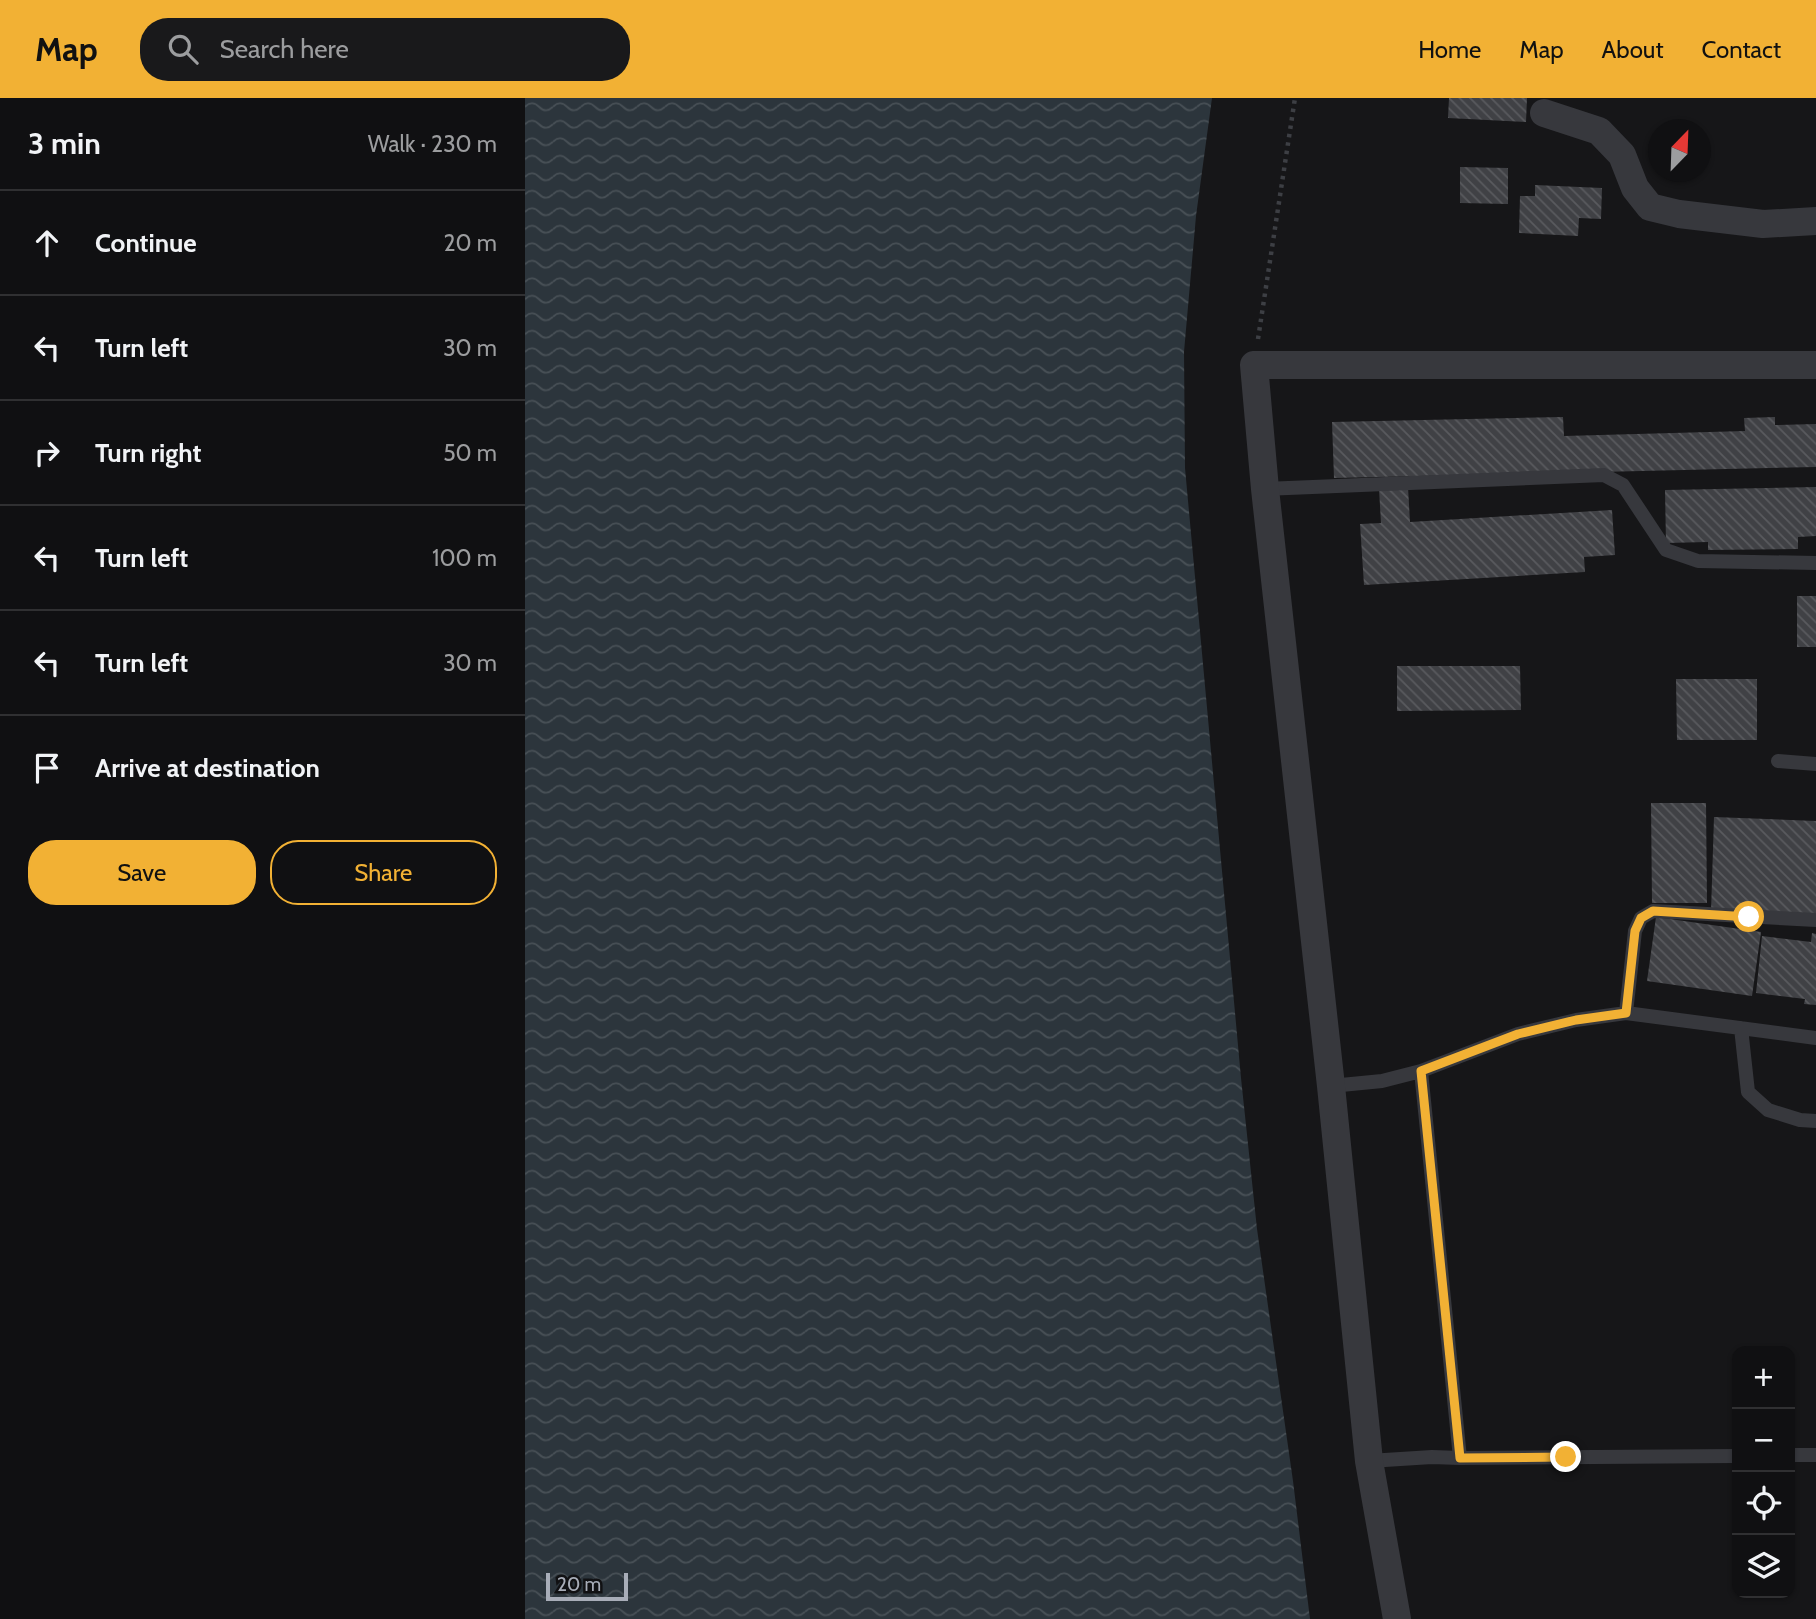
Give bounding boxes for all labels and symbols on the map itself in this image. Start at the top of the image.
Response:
north arrow [1648,119,1711,182]
route start [1733,901,1764,932]
route end [1550,1441,1581,1472]
scale bar [546,1570,628,1602]

